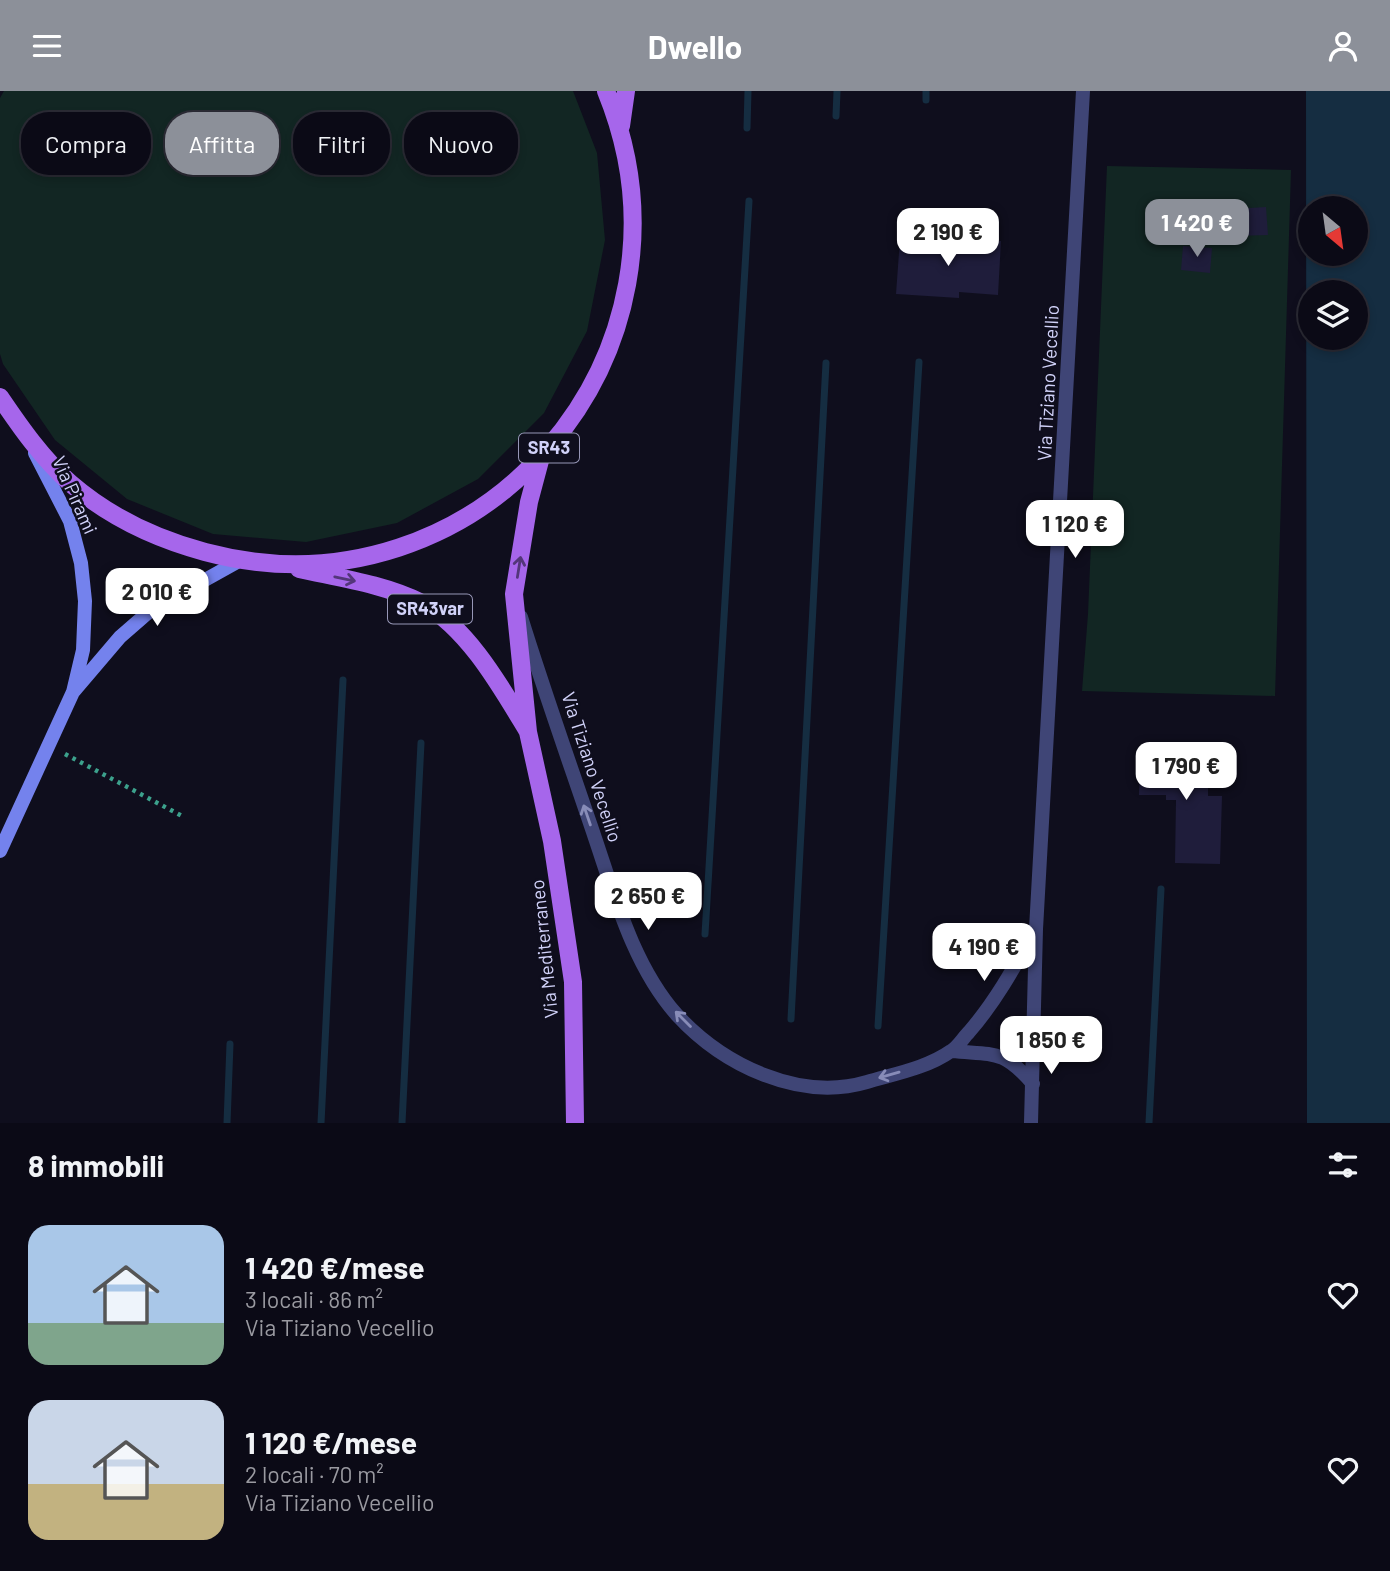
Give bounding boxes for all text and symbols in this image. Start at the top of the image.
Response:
icon: menu [28,27,66,65]
text: Dwello [648,27,742,65]
icon: person [1324,27,1362,65]
chip: Compra [21,112,151,175]
chip: Affitta [165,112,279,175]
chip: Filtri [293,112,390,175]
chip: Nuovo [404,112,518,175]
north arrow [1298,196,1368,266]
map controls [1298,196,1368,350]
pin: 1 420 € [1132,199,1262,259]
text: 1 420 € [1161,208,1233,236]
pin: 2 190 € [883,209,1013,268]
text: 2 190 € [913,217,983,245]
button: layers [1298,280,1368,350]
street label: Via Tiziano Vecellio [1032,304,1063,462]
road number: SR43 [519,433,579,463]
street label: Via Pirami [48,452,103,537]
pin: 1 120 € [1010,501,1140,560]
text: 1 120 € [1042,509,1108,537]
one-way arrow [513,556,526,579]
pin: 2 010 € [92,568,222,628]
one-way arrow [333,572,356,586]
text: 2 010 € [122,577,192,605]
road number: SR43var [388,595,472,623]
street label: Via Tiziano Vecellio [557,689,628,845]
pin: 1 790 € [1121,743,1251,802]
text: 1 790 € [1152,751,1220,779]
one-way arrow [580,804,593,826]
pin: 2 650 € [583,873,713,932]
street label: Via Mediterraneo [525,879,562,1020]
text: 2 650 € [611,881,685,909]
pin: 4 190 € [919,923,1049,983]
text: 4 190 € [948,932,1020,960]
one-way arrow [675,1011,692,1028]
pin: 1 850 € [986,1017,1116,1076]
text: 1 850 € [1016,1025,1086,1053]
one-way arrow [878,1070,900,1083]
icon: filters [1324,1146,1362,1184]
text: 8 immobili [28,1147,164,1183]
text: 1 420 €/mese [245,1249,425,1285]
icon: home [84,1253,168,1337]
icon: heart [1324,1276,1362,1314]
text: 3 locali · 86 m² [245,1285,383,1313]
text: Via Tiziano Vecellio [245,1313,434,1341]
text: 1 120 €/mese [245,1424,417,1460]
icon: home [84,1428,168,1512]
icon: heart [1324,1451,1362,1489]
text: 2 locali · 70 m² [245,1460,384,1488]
text: Via Tiziano Vecellio [245,1488,434,1516]

